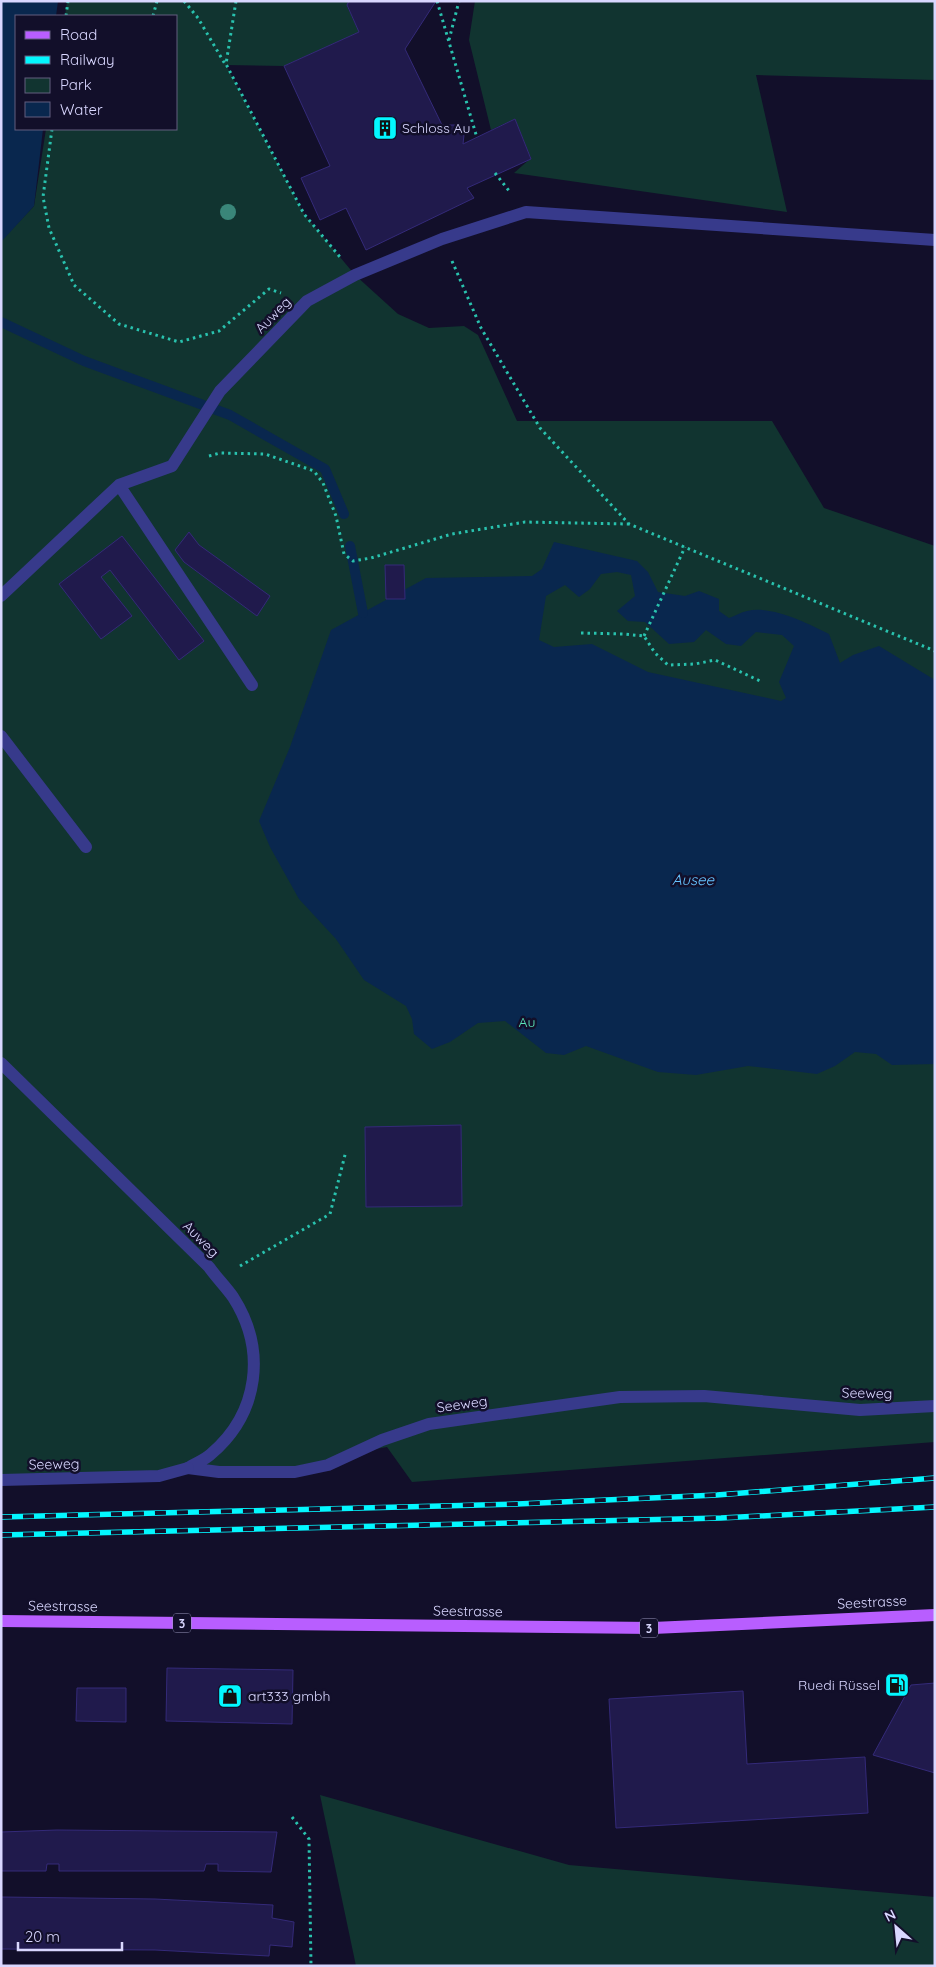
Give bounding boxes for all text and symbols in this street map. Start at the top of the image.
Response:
legend [15,15,178,130]
text: Road [60,25,97,44]
text: Railway [60,50,115,69]
text: Park [60,75,92,94]
text: Water [60,100,103,119]
building icon: Schloss Au [372,115,398,141]
place label: Schloss Au [402,119,470,137]
street label: Auweg [251,293,295,337]
water label: Ausee [672,870,715,889]
park label: Au [519,1013,535,1031]
street label: Auweg [179,1217,223,1261]
street label: Seeweg [841,1384,893,1402]
street label: Seeweg [436,1392,488,1416]
street label: Seeweg [28,1455,80,1473]
street label: Seestrasse [837,1591,907,1613]
street label: Seestrasse [28,1596,98,1616]
street label: Seestrasse [433,1601,503,1621]
road number: 3 [173,1614,191,1632]
road number: 3 [640,1619,658,1638]
fuel station icon: Ruedi Rüssel [884,1672,910,1698]
place label: Ruedi Rüssel [798,1676,880,1694]
shop icon: art333 gmbh [217,1683,243,1709]
place label: art333 gmbh [248,1687,330,1705]
north arrow [871,1902,921,1952]
text: N [881,1905,899,1926]
scale bar [18,1920,121,1952]
text: 20 m [25,1927,60,1946]

